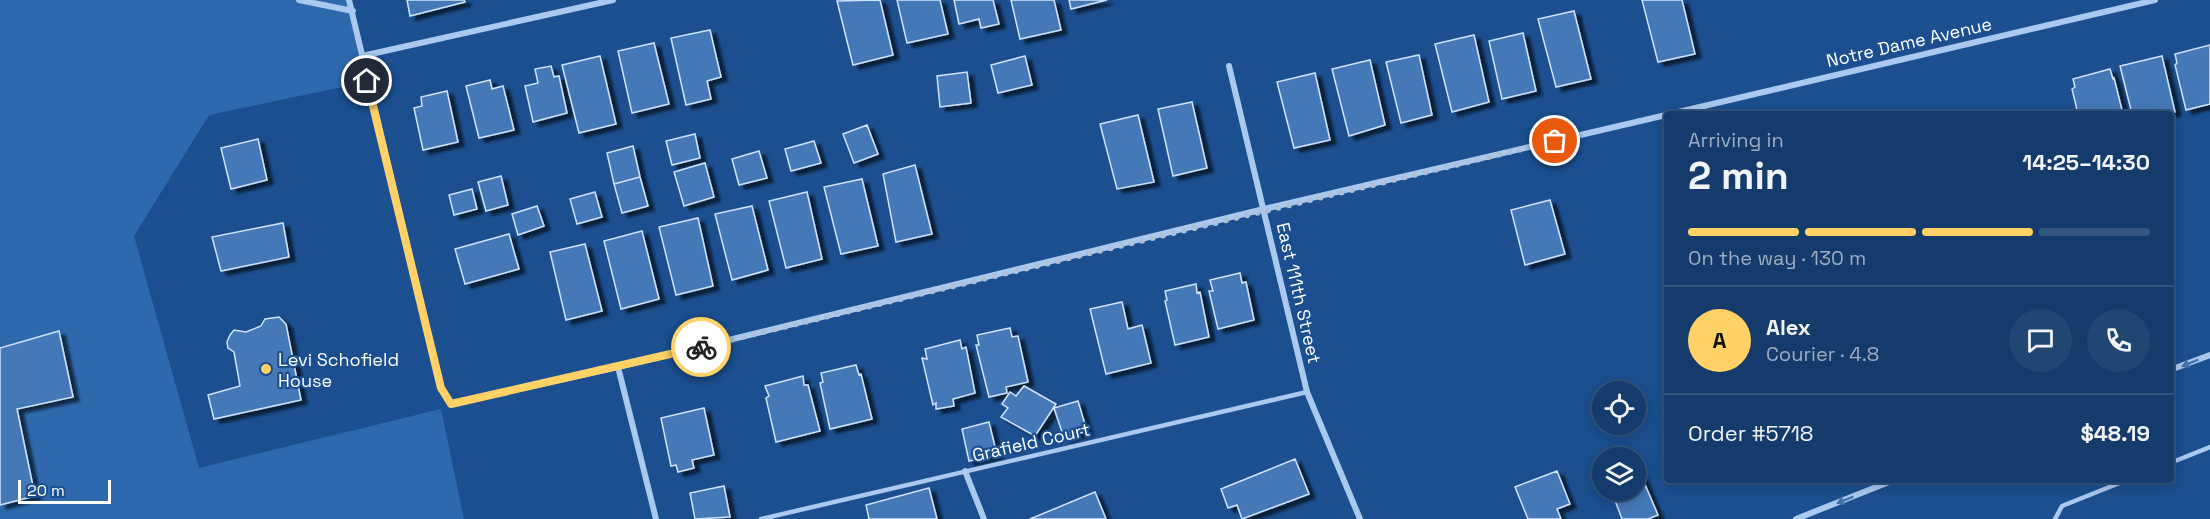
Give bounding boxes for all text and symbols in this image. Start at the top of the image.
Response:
street label: Notre Dame Avenue [1824,12,1994,72]
pin [341,55,392,106]
icon: home [350,64,383,97]
pin [1529,115,1580,166]
icon: bag [1538,124,1571,157]
text: Arriving in [1688,127,1784,153]
text: 14:25–14:30 [2022,148,2150,176]
text: 2 min [1688,151,1789,200]
street label: East 111th Street [1272,220,1326,366]
text: On the way · 130 m [1688,245,1866,271]
button: chat [2009,309,2072,372]
button: phone [2087,309,2150,372]
text: Alex [1766,313,1811,341]
courier [671,317,731,377]
text: A [1713,326,1726,354]
icon: bike [685,331,718,364]
text: Courier · 4.8 [1766,341,1879,367]
place label: Levi Schofield House [278,348,399,392]
one-way arrow [2181,358,2199,368]
marker: Levi Schofield House [259,362,273,376]
map controls [1592,381,1646,501]
button: locate [1592,381,1646,435]
street label: Grafield Court [970,417,1092,467]
text: Order #5718 [1688,419,1814,447]
text: $48.19 [2081,419,2150,447]
button: layers [1592,447,1646,501]
scale bar [18,477,111,504]
text: 20 m [27,480,65,501]
one-way arrow [1835,495,1853,505]

